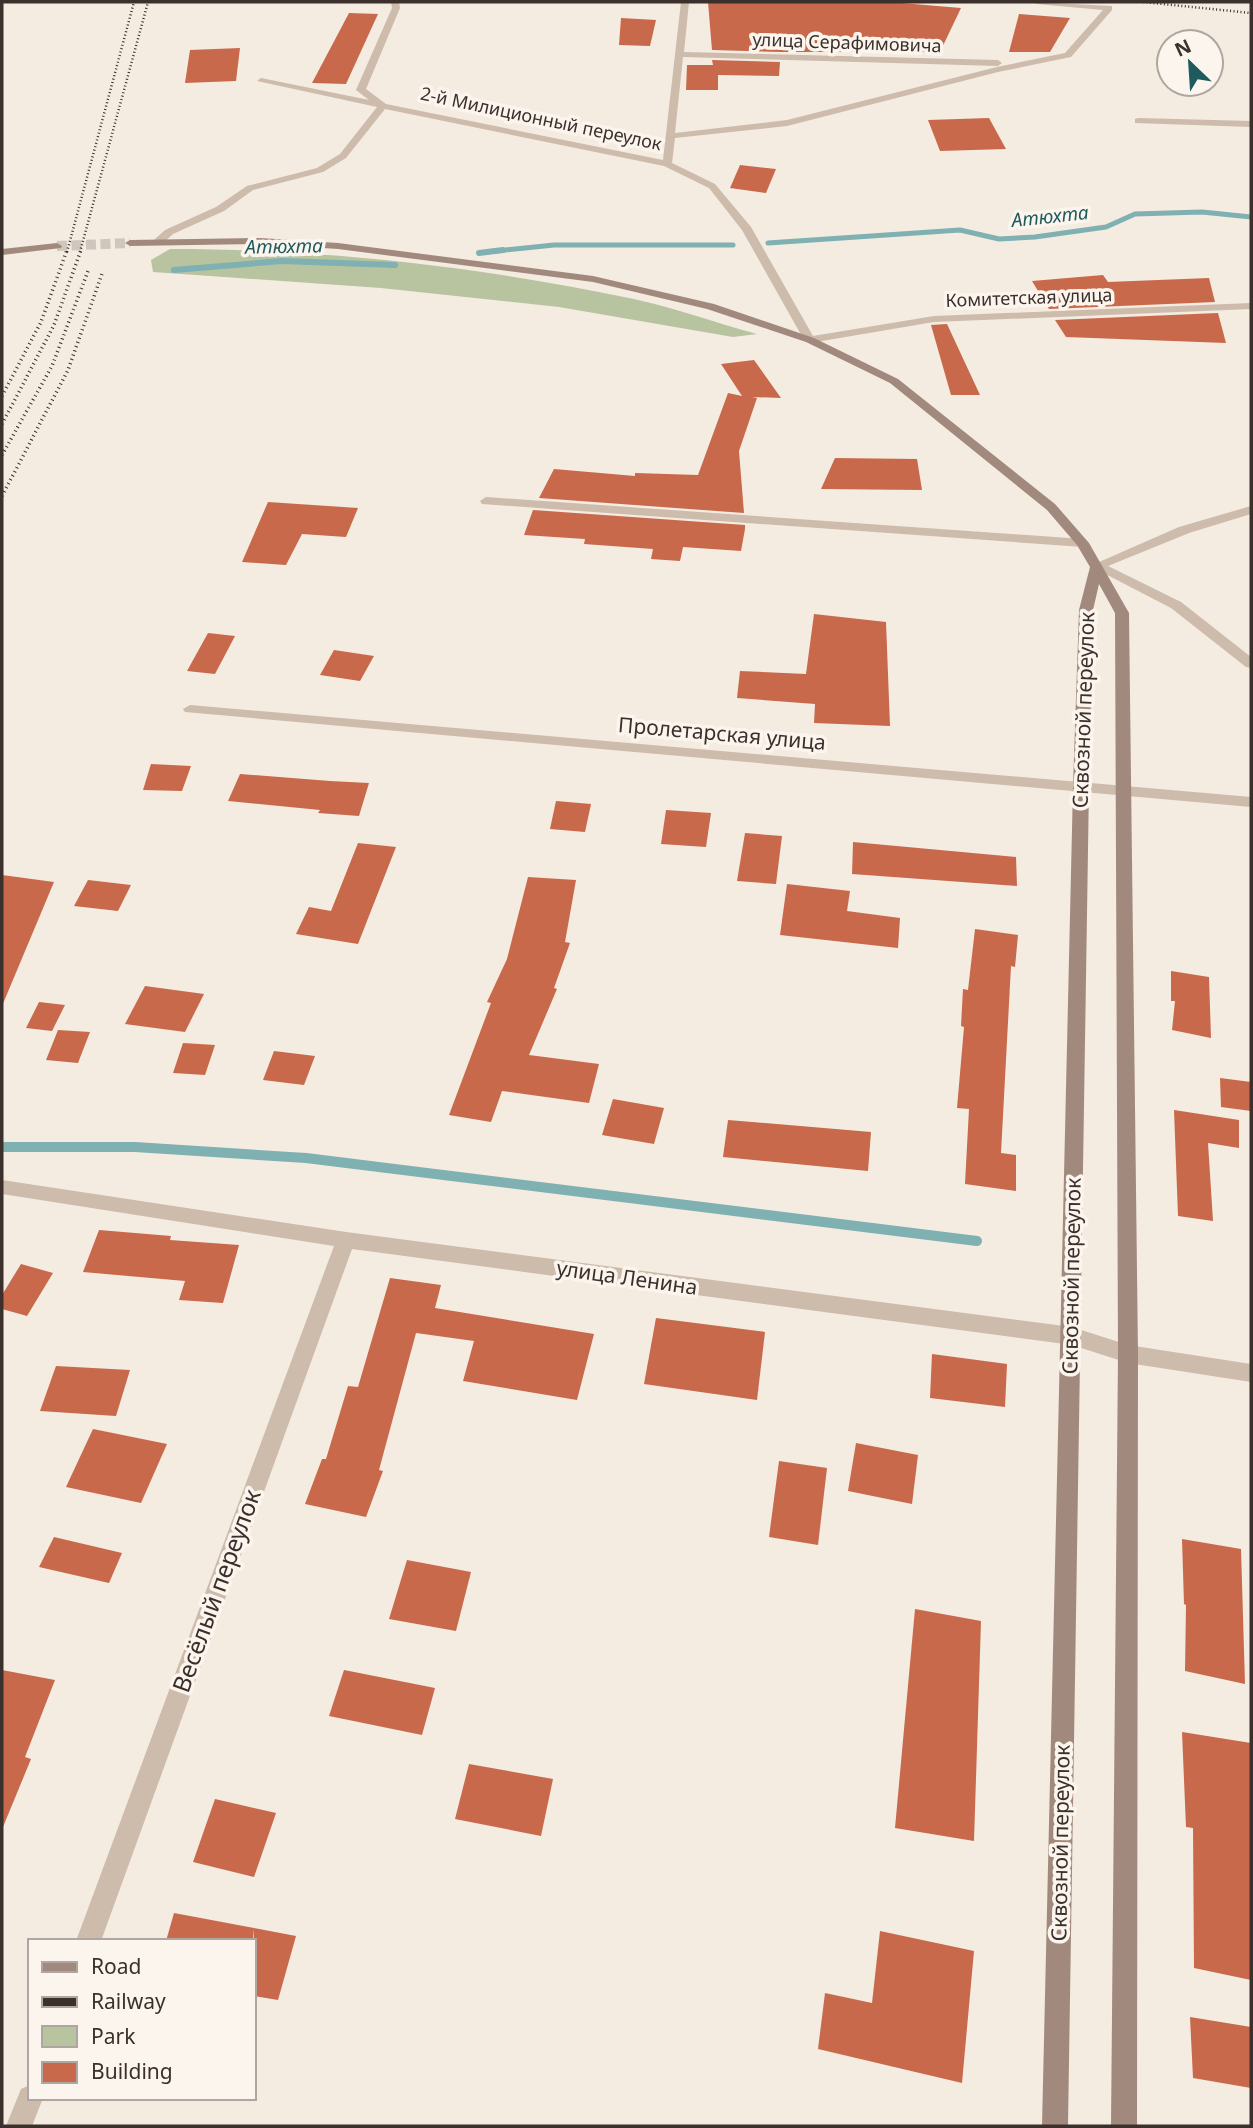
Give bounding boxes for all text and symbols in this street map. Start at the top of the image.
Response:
street label: улица Серафимовича [752,27,942,57]
north arrow [1155,28,1225,98]
text: N [1170,33,1195,63]
street label: 2-й Милиционный переулок [418,81,664,155]
water label: Атюхта [1008,199,1090,233]
water label: Атюхта [243,232,323,260]
street label: Комитетская улица [945,282,1113,312]
street label: Сквозной переулок [1066,611,1100,809]
street label: Пролетарская улица [617,710,827,756]
street label: Сквозной переулок [1055,1177,1087,1375]
street label: улица Ленина [555,1253,699,1301]
street label: Весёлый переулок [163,1484,268,1697]
street label: Сквозной переулок [1044,1744,1076,1942]
legend [28,1939,256,2100]
text: Road [91,1952,141,1980]
text: Railway [91,1987,166,2015]
text: Park [91,2022,136,2050]
text: Building [91,2057,173,2085]

